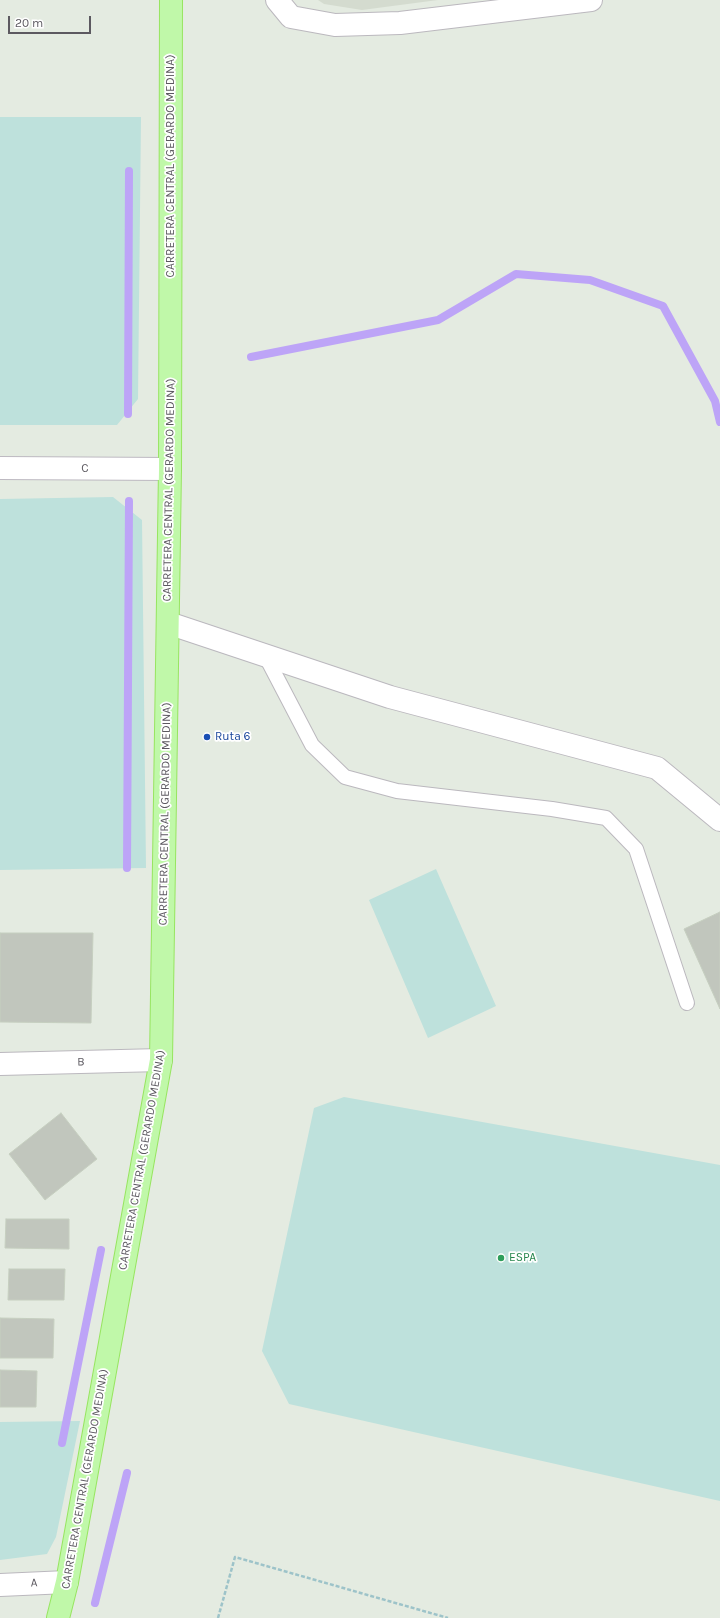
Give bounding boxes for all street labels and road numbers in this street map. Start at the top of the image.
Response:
street label: CARRETERA CENTRAL (GERARDO MEDINA) [164,55,178,277]
street label: CARRETERA CENTRAL (GERARDO MEDINA) [160,378,178,602]
street label: C [81,462,89,476]
street label: CARRETERA CENTRAL (GERARDO MEDINA) [156,702,174,926]
street label: CARRETERA CENTRAL (GERARDO MEDINA) [116,1049,168,1271]
street label: B [77,1055,85,1069]
street label: CARRETERA CENTRAL (GERARDO MEDINA) [59,1368,111,1590]
street label: A [30,1576,38,1590]

